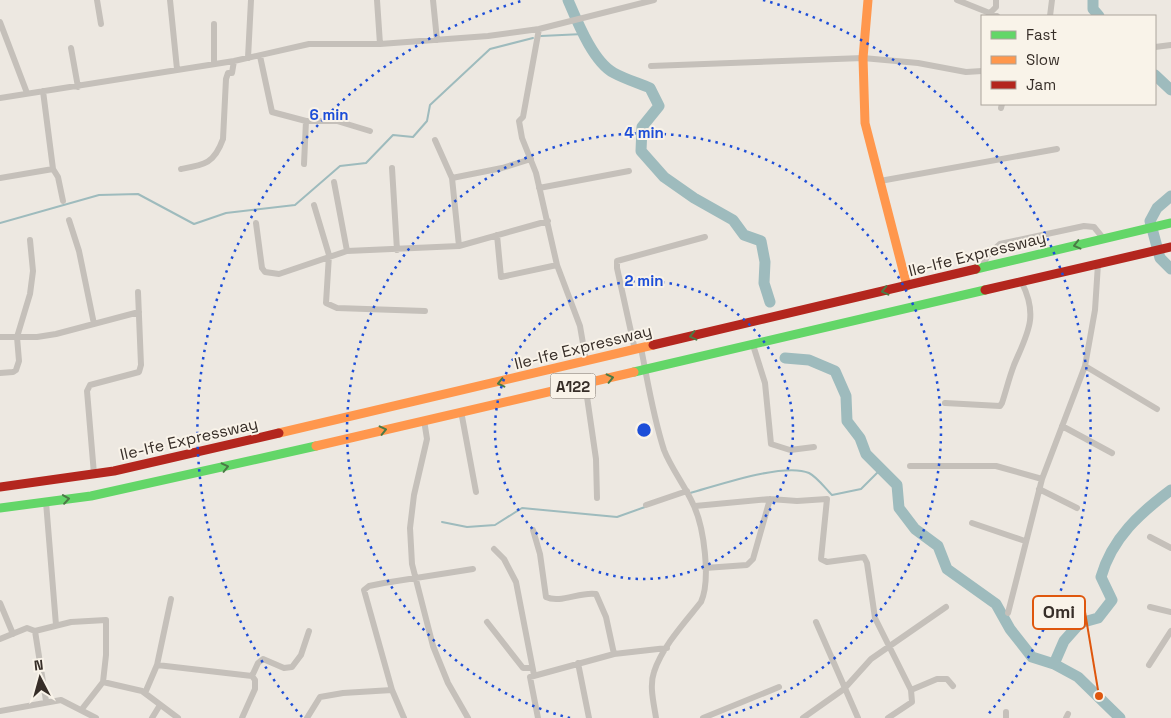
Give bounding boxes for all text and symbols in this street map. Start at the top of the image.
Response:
legend [981,15,1156,105]
text: Fast [1026,25,1057,44]
text: Slow [1026,50,1060,69]
text: Jam [1026,75,1056,94]
text: 6 min [309,105,349,124]
text: 4 min [624,123,664,142]
street label: Ile-Ife Expressway [906,227,1048,281]
one-way arrow [1072,239,1081,250]
text: 2 min [625,271,663,290]
one-way arrow [880,285,889,296]
street label: Ile-Ife Expressway [512,320,654,374]
one-way arrow [688,330,697,341]
one-way arrow [605,373,614,384]
road number: A122 [550,374,596,398]
one-way arrow [496,377,505,388]
street label: Ile-Ife Expressway [118,413,260,465]
centre of rings [635,421,653,439]
one-way arrow [379,425,388,436]
one-way arrow [220,462,229,473]
one-way arrow [61,495,70,505]
callout: Omi [1033,596,1085,629]
text: Omi [1043,600,1075,623]
north arrow [15,653,65,703]
text: N [33,656,44,675]

